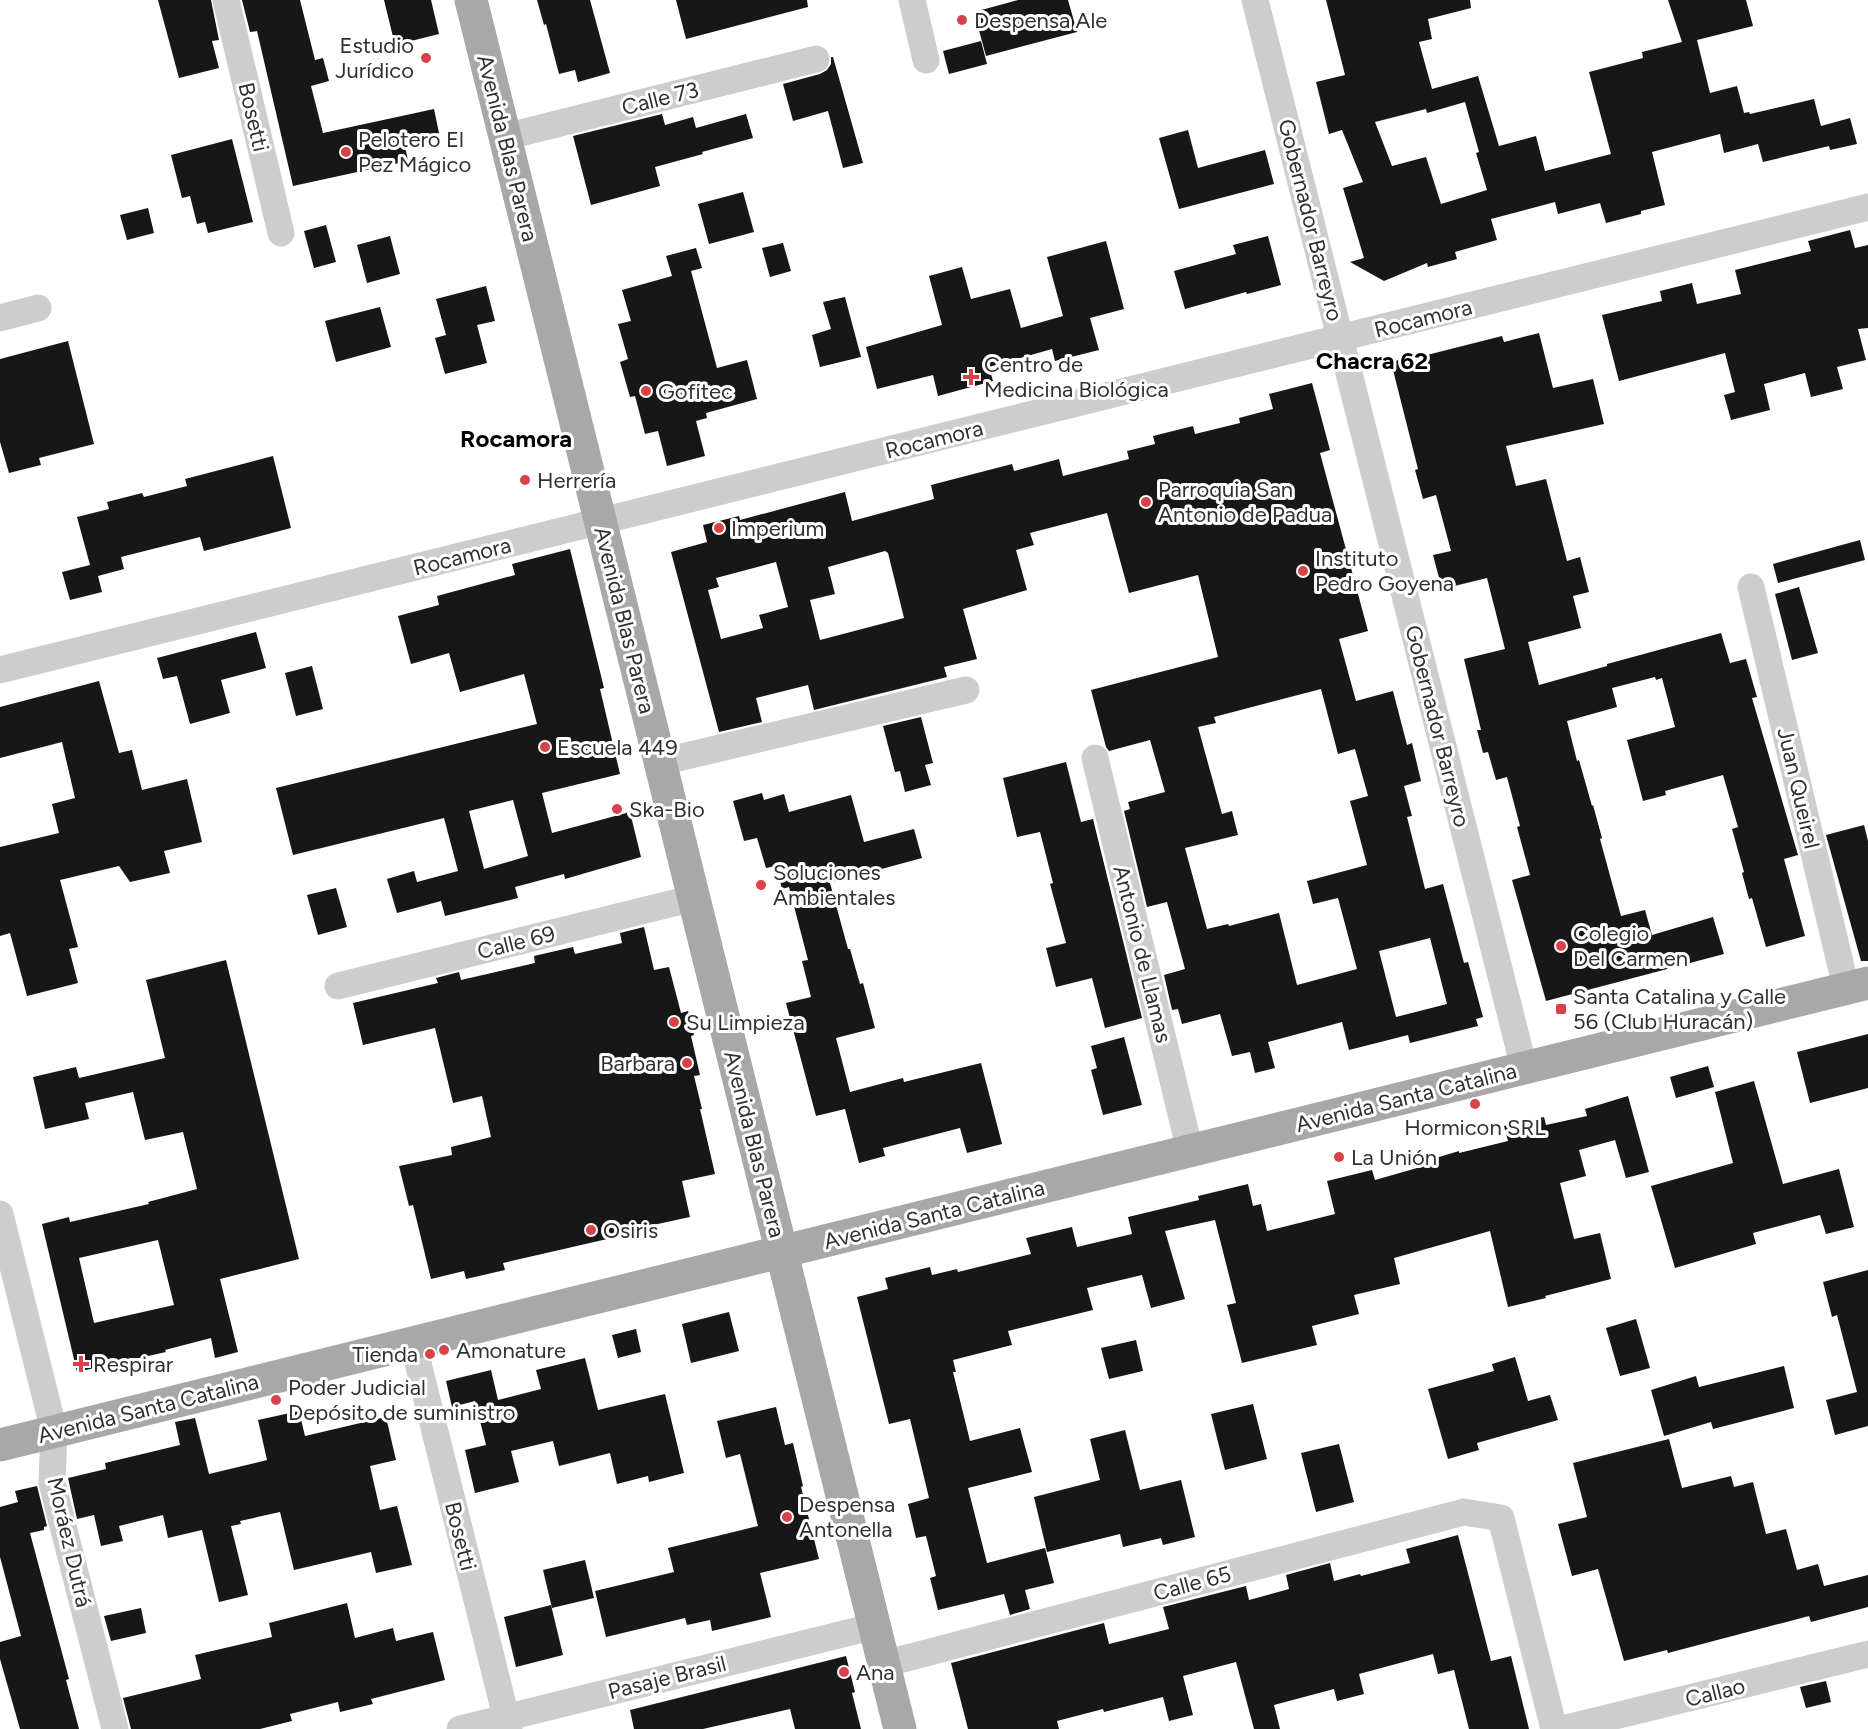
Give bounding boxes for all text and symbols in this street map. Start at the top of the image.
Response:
place label: Despensa Ale [974,7,1107,34]
marker: Despensa Ale [955,13,969,27]
place label: Estudio Jurídico [335,32,414,84]
marker: Estudio Jurídico [419,51,433,65]
street label: Avenida Blas Parera [471,52,544,244]
street label: Calle 73 [619,76,701,121]
street label: Bosetti [232,80,275,154]
street label: Gobernador Barreyro [1272,116,1349,324]
place label: Pelotero El Pez Mágico [358,126,471,178]
marker: Pelotero El Pez Mágico [339,145,353,159]
street label: Rocamora [1371,293,1475,344]
district label: Chacra 62 [1316,346,1428,375]
place label: Centro de Medicina Biológica [984,351,1169,403]
marker: Centro de Medicina Biológica [962,368,980,386]
place label: Gofitec [658,378,733,405]
marker: Gofitec [639,384,653,398]
street label: Rocamora [882,414,986,465]
district label: Rocamora [460,424,572,453]
place label: Herrería [537,467,616,494]
marker: Herrería [518,473,532,487]
place label: Parroquia San Antonio de Padua [1158,476,1332,528]
marker: Parroquia San Antonio de Padua [1139,495,1153,509]
place label: Imperium [731,515,824,542]
marker: Imperium [712,521,726,535]
street label: Avenida Blas Parera [588,524,661,716]
street label: Rocamora [410,531,514,582]
place label: Instituto Pedro Goyena [1315,545,1454,597]
marker: Instituto Pedro Goyena [1296,564,1310,578]
street label: Gobernador Barreyro [1399,622,1476,830]
street label: Juan Queirel [1771,725,1826,851]
place label: Escuela 449 [557,734,678,761]
marker: Escuela 449 [538,740,552,754]
place label: Ska-Bio [629,796,705,823]
marker: Ska-Bio [610,802,624,816]
place label: Soluciones Ambientales [773,859,896,911]
street label: Antonio de Llamas [1107,863,1178,1046]
marker: Soluciones Ambientales [754,878,768,892]
street label: Calle 69 [474,920,558,965]
place label: Colegio Del Carmen [1573,920,1688,972]
marker: Colegio Del Carmen [1554,939,1568,953]
place label: Santa Catalina y Calle 56 (Club Huracán) [1573,983,1786,1035]
marker: Santa Catalina y Calle 56 (Club Huracán) [1554,1002,1568,1016]
place label: Su Limpieza [686,1009,805,1036]
marker: Su Limpieza [667,1015,681,1029]
street label: Avenida Blas Parera [718,1048,791,1240]
place label: Barbara [600,1050,675,1077]
marker: Barbara [680,1056,694,1070]
street label: Avenida Santa Catalina [1293,1057,1519,1138]
marker: Hormicon SRL [1468,1097,1482,1111]
place label: Hormicon SRL [1404,1114,1546,1141]
place label: La Unión [1351,1144,1437,1171]
marker: La Unión [1332,1150,1346,1164]
street label: Avenida Santa Catalina [821,1174,1047,1255]
place label: Osiris [603,1217,658,1244]
marker: Osiris [584,1223,598,1237]
place label: Amonature [456,1337,566,1364]
place label: Tienda [352,1341,418,1368]
marker: Amonature [437,1343,451,1357]
marker: Tienda [423,1347,437,1361]
place label: Respirar [93,1351,174,1378]
marker: Respirar [74,1357,88,1371]
street label: Avenida Santa Catalina [35,1368,261,1449]
place label: Poder Judicial Depósito de suministro [288,1374,516,1426]
marker: Poder Judicial Depósito de suministro [269,1393,283,1407]
street label: Moráez Dutrá [41,1474,98,1610]
place label: Despensa Antonella [799,1491,895,1543]
street label: Bosetti [439,1499,482,1573]
marker: Despensa Antonella [780,1510,794,1524]
street label: Calle 65 [1150,1560,1234,1607]
street label: Pasaje Brasil [605,1650,729,1705]
place label: Ana [856,1659,894,1686]
marker: Ana [837,1665,851,1679]
street label: Callao [1682,1672,1748,1713]

